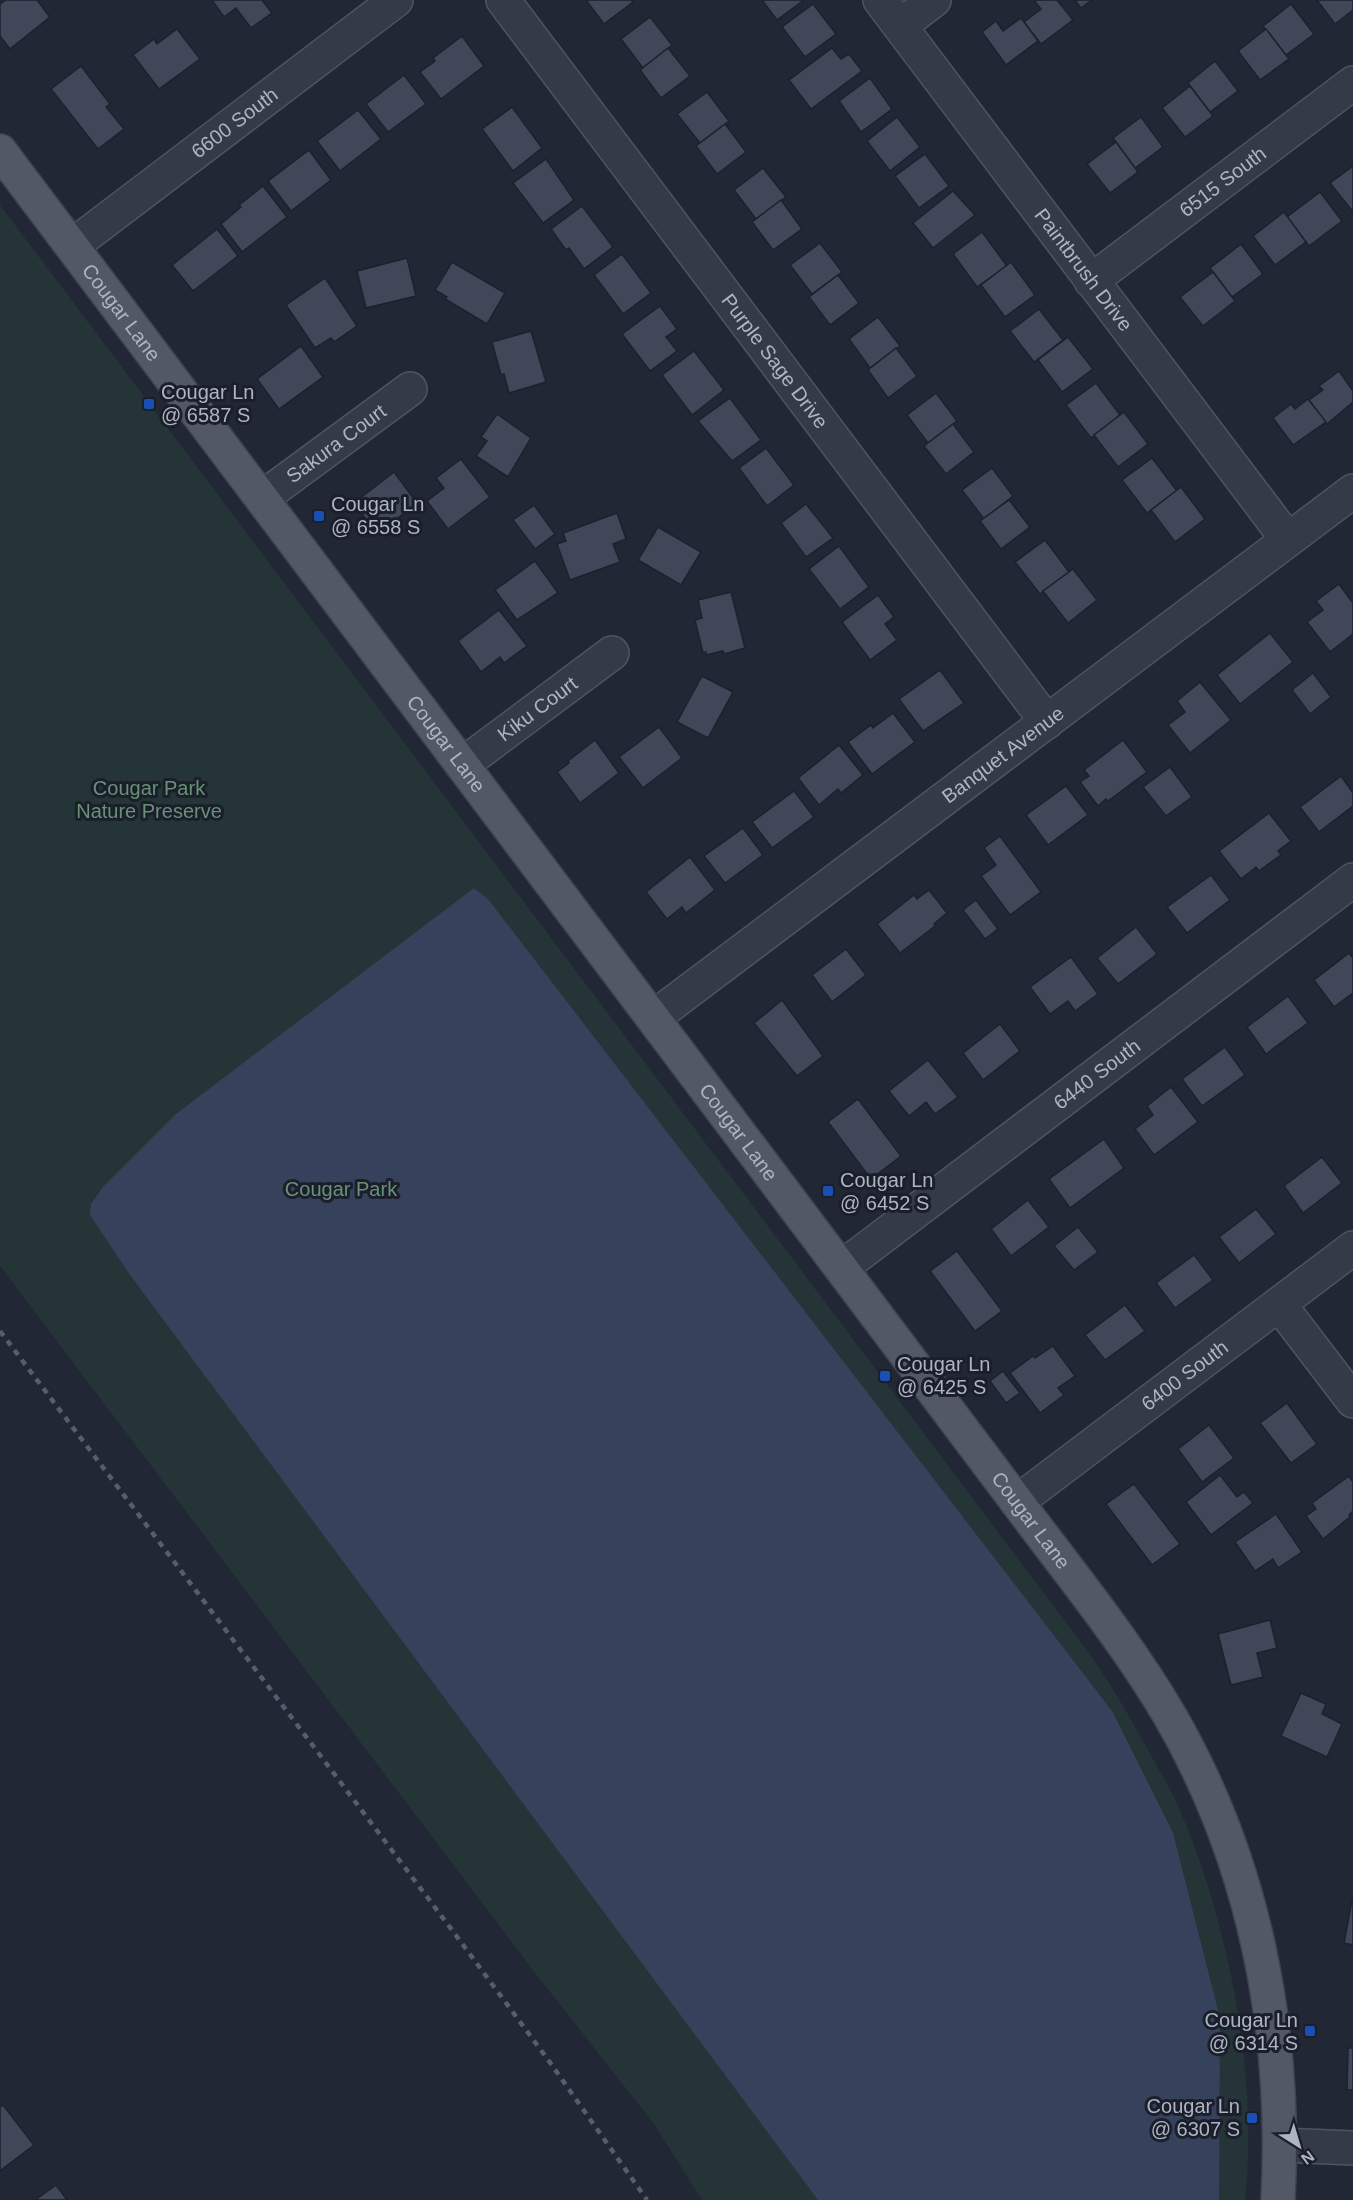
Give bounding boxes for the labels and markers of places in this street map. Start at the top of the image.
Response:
place label: Cougar Ln @ 6587 S [161,381,254,426]
marker: Cougar Ln @ 6587 S [142,397,156,411]
place label: Cougar Ln @ 6558 S [331,493,424,538]
marker: Cougar Ln @ 6558 S [312,509,326,523]
place label: Cougar Ln @ 6452 S [840,1169,933,1214]
marker: Cougar Ln @ 6452 S [821,1184,835,1198]
place label: Cougar Ln @ 6425 S [897,1353,990,1398]
marker: Cougar Ln @ 6425 S [878,1369,892,1383]
place label: Cougar Ln @ 6314 S [1205,2009,1298,2054]
marker: Cougar Ln @ 6314 S [1303,2024,1317,2038]
place label: Cougar Ln @ 6307 S [1147,2095,1240,2140]
marker: Cougar Ln @ 6307 S [1245,2111,1259,2125]

